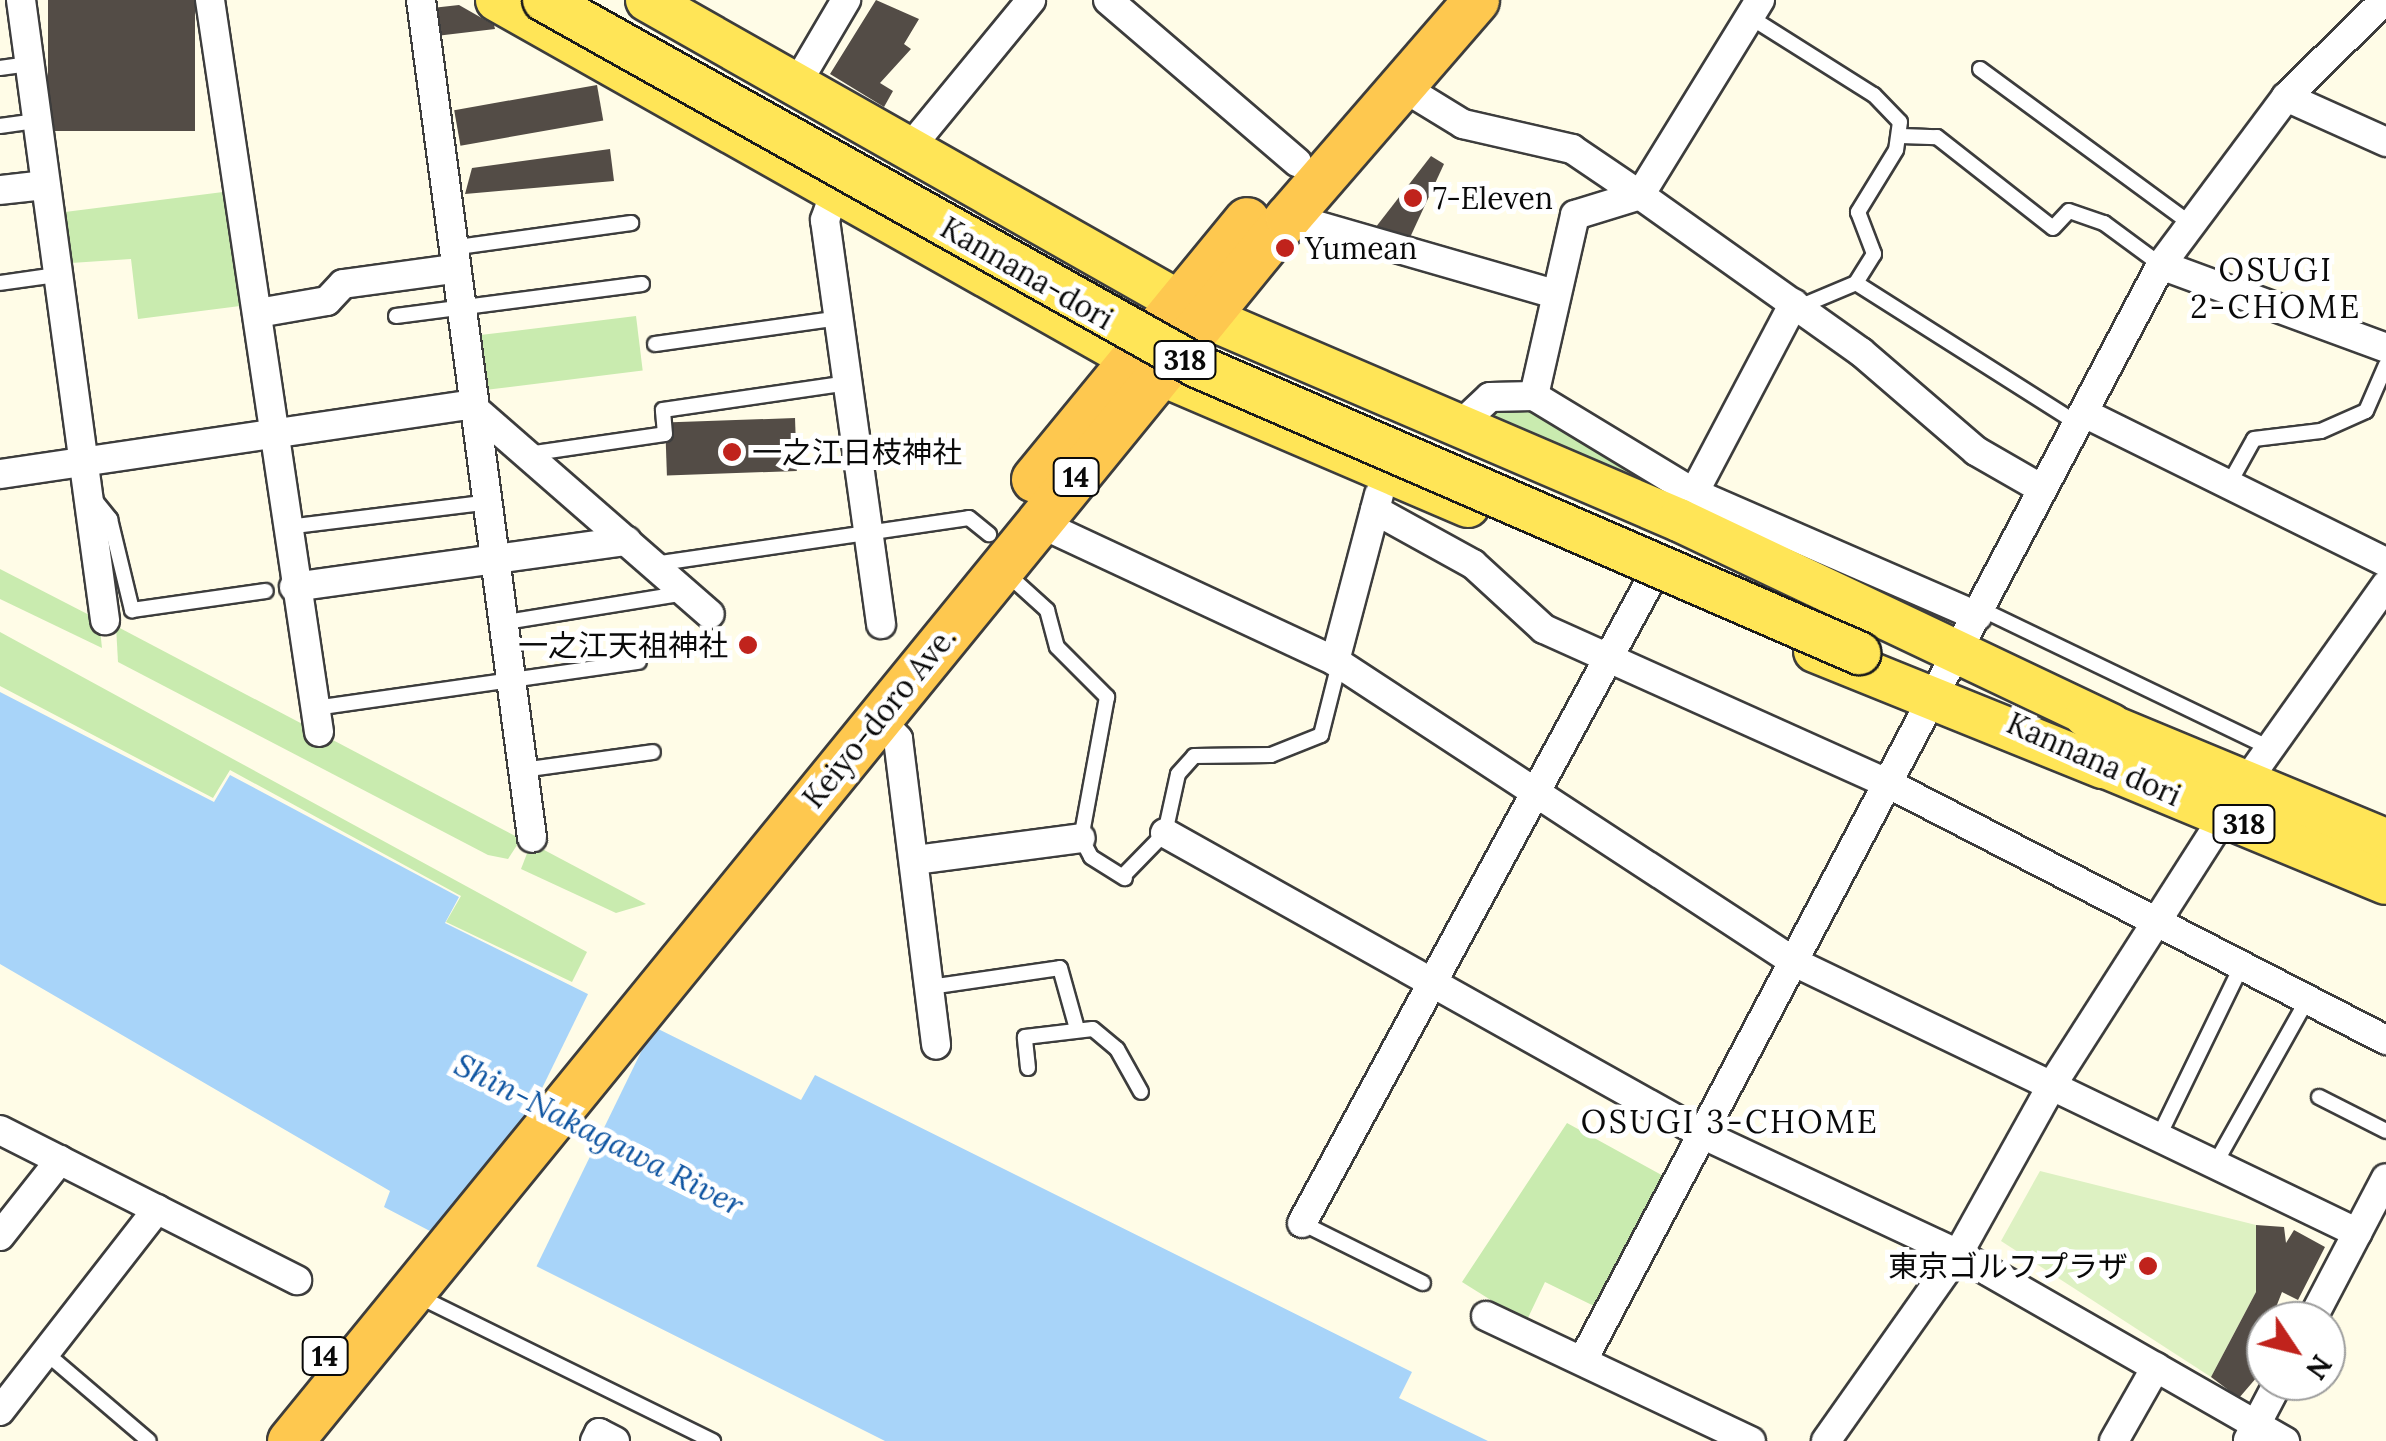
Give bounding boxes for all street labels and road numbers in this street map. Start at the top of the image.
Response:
street label: Kannana-dori [934,209,1120,337]
road number: 318 [1152,337,1218,383]
road number: 14 [1051,454,1101,500]
street label: Keiyo-doro Ave. [795,619,963,815]
street label: Kannana dori [2002,705,2186,813]
road number: 318 [2212,801,2276,847]
road number: 14 [300,1333,350,1379]

